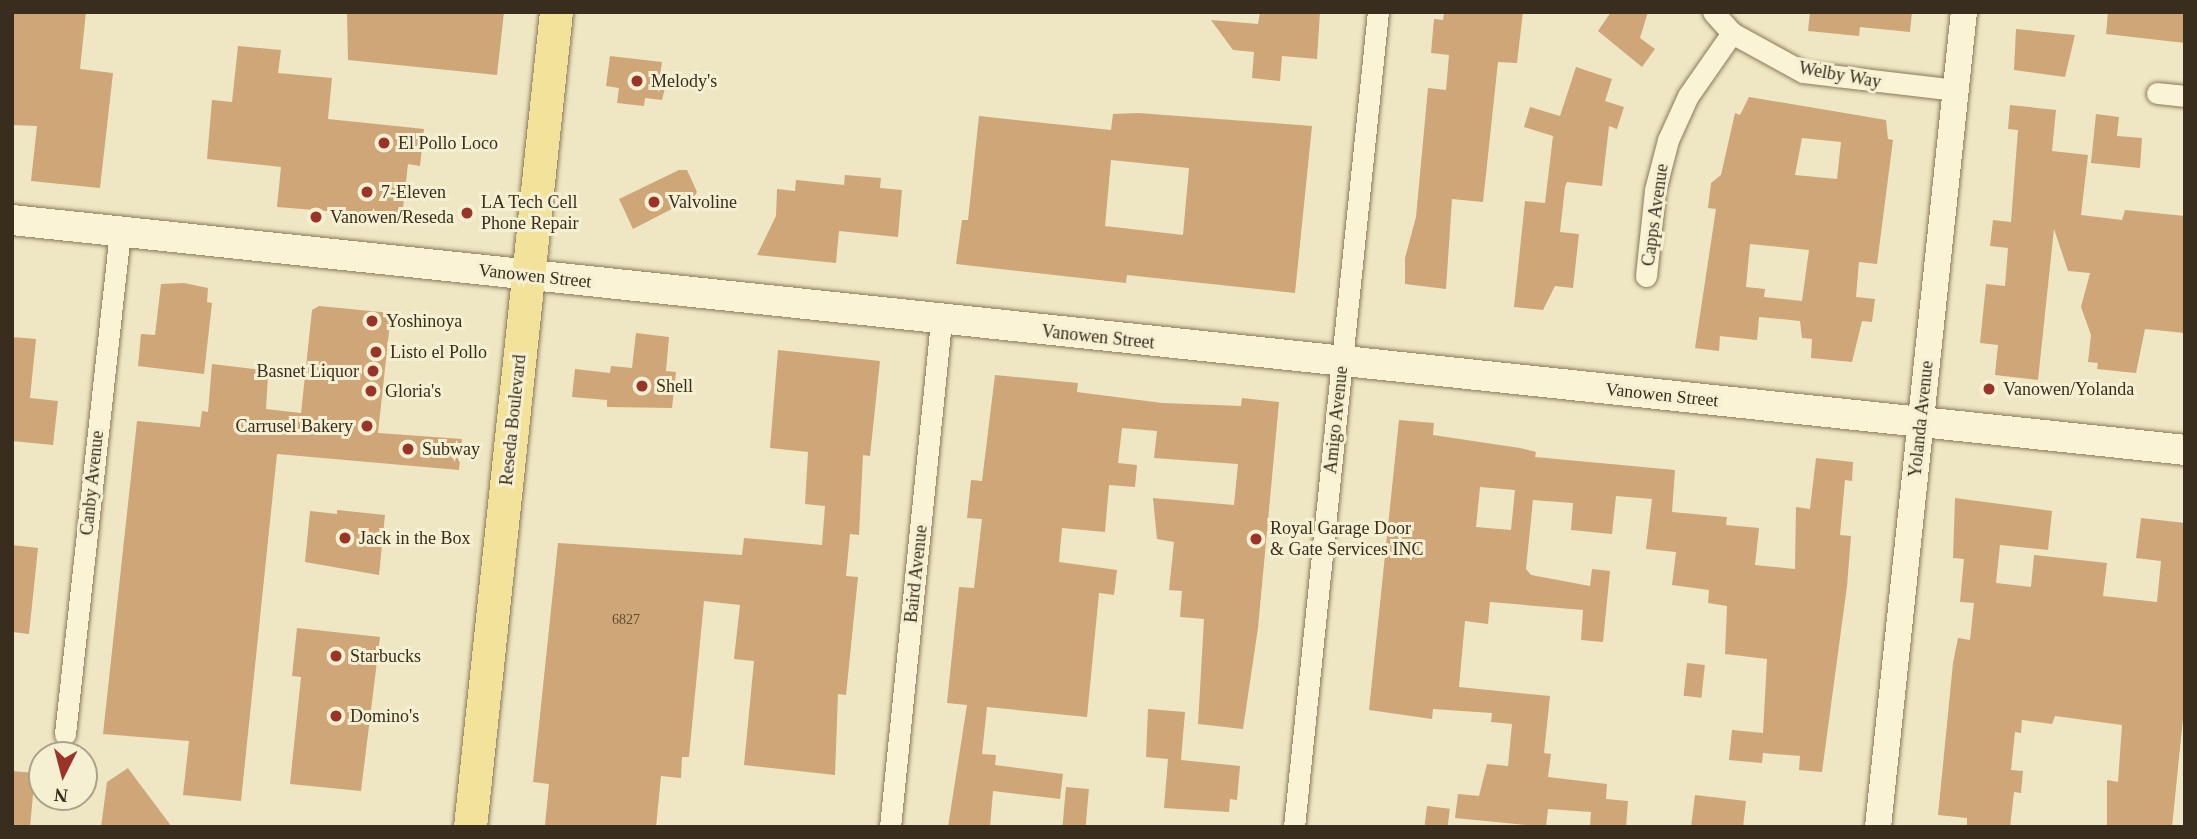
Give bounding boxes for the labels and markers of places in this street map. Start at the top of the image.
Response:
place label: Melody's [651,70,717,92]
marker: Melody's [629,73,645,89]
place label: El Pollo Loco [398,132,498,154]
marker: El Pollo Loco [376,135,392,151]
place label: 7-Eleven [381,181,446,203]
marker: 7-Eleven [359,184,375,200]
place label: Valvoline [668,191,737,213]
place label: LA Tech Cell Phone Repair [481,192,579,234]
marker: Valvoline [646,194,662,210]
marker: LA Tech Cell Phone Repair [459,205,475,221]
place label: Vanowen/Reseda [330,206,454,228]
marker: Vanowen/Reseda [308,209,324,225]
place label: Yoshinoya [386,310,462,332]
marker: Yoshinoya [364,313,380,329]
place label: Listo el Pollo [390,341,487,363]
marker: Listo el Pollo [368,344,384,360]
place label: Basnet Liquor [257,360,359,382]
marker: Basnet Liquor [365,363,381,379]
place label: Shell [656,375,693,397]
marker: Shell [634,378,650,394]
place label: Vanowen/Yolanda [2003,378,2134,400]
place label: Gloria's [385,380,441,402]
marker: Vanowen/Yolanda [1981,381,1997,397]
marker: Gloria's [363,383,379,399]
place label: Carrusel Bakery [236,415,353,437]
marker: Carrusel Bakery [359,418,375,434]
place label: Subway [422,438,480,460]
marker: Subway [400,441,416,457]
place label: Royal Garage Door & Gate Services INC [1270,518,1423,560]
place label: Jack in the Box [359,527,470,549]
marker: Jack in the Box [337,530,353,546]
marker: Royal Garage Door & Gate Services INC [1248,531,1264,547]
place label: Starbucks [350,645,421,667]
marker: Starbucks [328,648,344,664]
place label: Domino's [350,705,419,727]
marker: Domino's [328,708,344,724]

